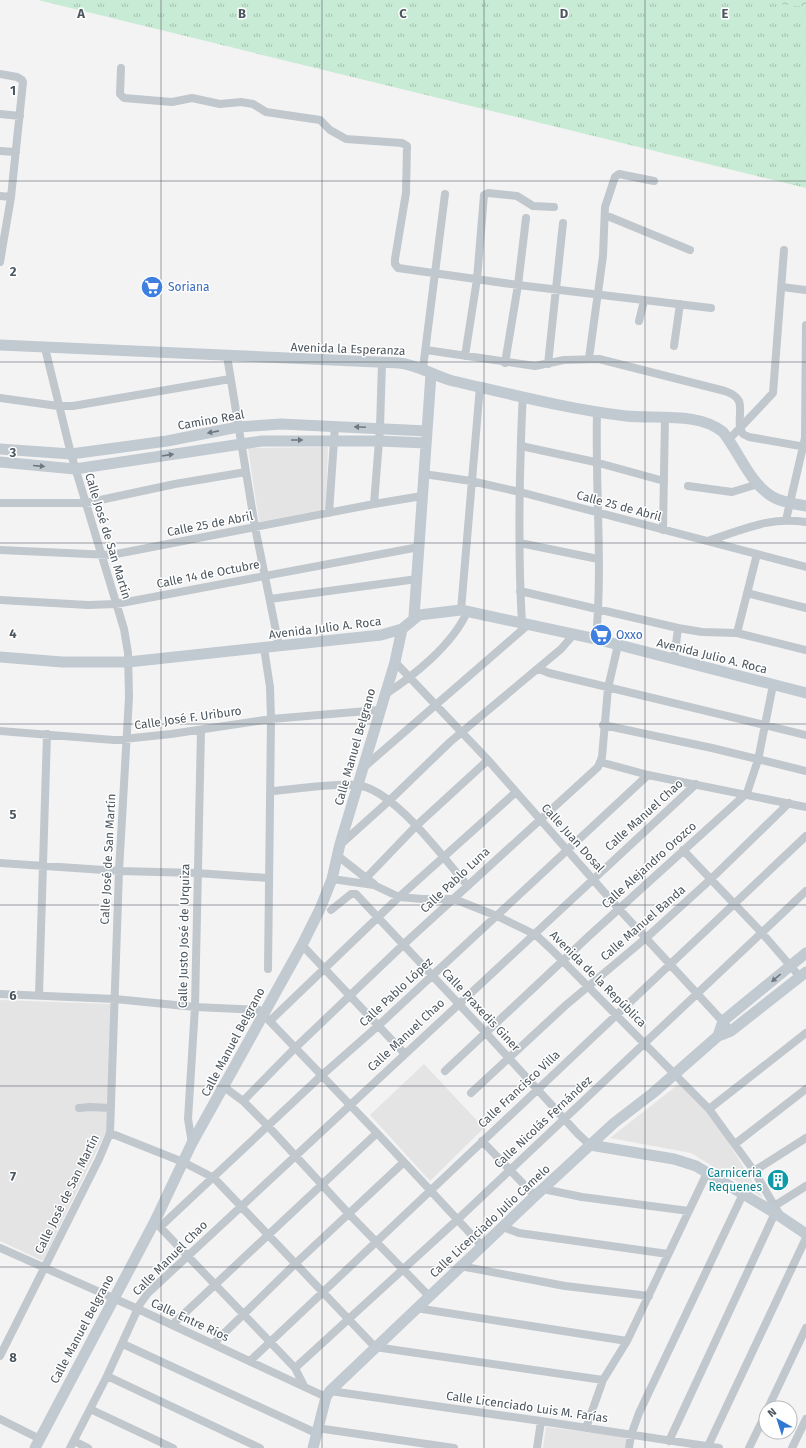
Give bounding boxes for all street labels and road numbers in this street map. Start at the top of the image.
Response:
street label: Avenida la Esperanza [290,340,406,358]
street label: Camino Real [177,407,246,433]
street label: Calle José de San Martín [82,471,134,601]
street label: Calle 25 de Abril [575,488,663,524]
street label: Calle 25 de Abril [166,509,255,539]
street label: Calle 14 de Octubre [155,557,261,591]
street label: Avenida Julio A. Roca [268,614,382,642]
street label: Avenida Julio A. Roca [655,635,769,677]
street label: Calle Manuel Belgrano [332,687,378,807]
street label: Calle José F. Uriburo [134,704,242,732]
street label: Calle Manuel Chao [602,776,686,854]
street label: Calle José de San Martín [98,793,118,925]
street label: Calle Juan Dosal [539,801,608,875]
street label: Calle Alejandro Orozco [599,819,699,911]
street label: Calle Pablo Luna [417,844,493,916]
street label: Calle Justo José de Urquiza [176,864,192,1008]
street label: Calle Manuel Banda [598,882,688,964]
street label: Avenida de la República [547,928,649,1030]
street label: Calle Pablo López [357,955,435,1029]
street label: Calle Praxedis Giner [439,966,523,1055]
street label: Calle Manuel Belgrano [198,985,268,1099]
street label: Calle Manuel Chao [365,996,447,1074]
street label: Calle Francisco Villa [475,1047,563,1131]
street label: Calle Nicolás Fernández [491,1073,595,1171]
street label: Calle José de San Martín [32,1132,102,1256]
street label: Calle Licenciado Julio Camelo [427,1162,553,1280]
street label: Calle Manuel Chao [130,1218,210,1298]
street label: Calle Manuel Belgrano [47,1272,117,1386]
street label: Calle Entre Ríos [149,1296,232,1344]
street label: Calle Licenciado Luis M. Farías [445,1389,609,1425]

